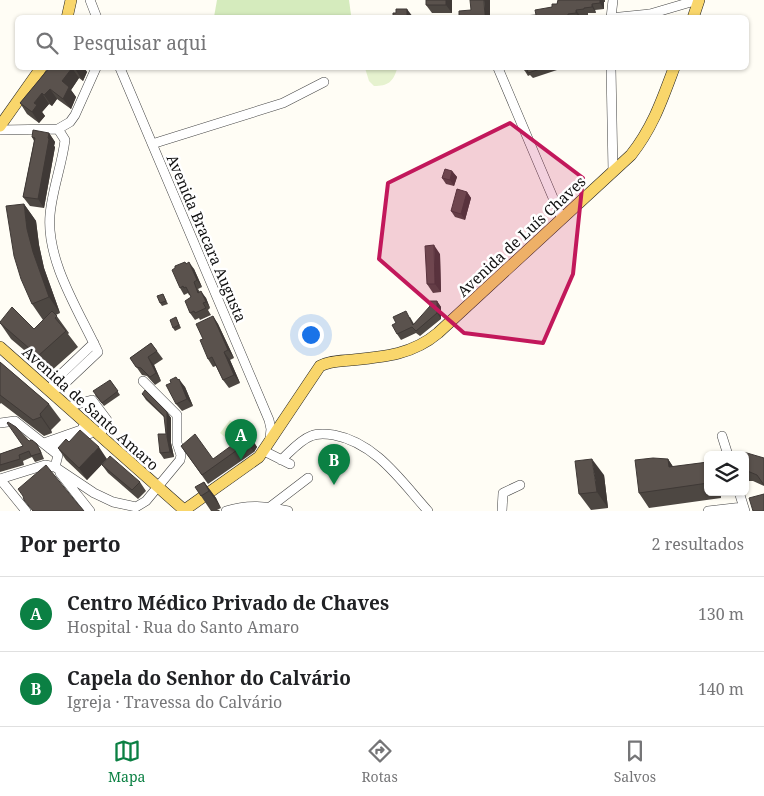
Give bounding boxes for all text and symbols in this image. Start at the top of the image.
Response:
search box [15,15,749,70]
icon: search [33,29,61,57]
text: Pesquisar aqui [73,30,207,56]
street label: Avenida Bracara Augusta [163,151,251,325]
street label: Avenida de Luís Chaves [453,171,590,301]
your location [298,322,324,348]
street label: Avenida de Santo Amaro [19,341,163,475]
pin: A [225,419,257,460]
pin: B [318,444,350,485]
map controls [704,451,749,496]
button: layers [704,451,749,496]
text: Por perto [20,530,121,558]
text: 2 resultados [652,533,744,555]
text: Centro Médico Privado de Chaves [67,590,389,616]
text: A [30,603,42,625]
text: 130 m [698,603,744,625]
text: Hospital · Rua do Santo Amaro [67,616,299,638]
text: Capela do Senhor do Calvário [67,665,351,691]
text: B [31,678,41,700]
text: 140 m [698,678,744,700]
text: Igreja · Travessa do Calvário [67,691,282,713]
tab: Mapa [108,737,145,786]
tab: Rotas [361,737,398,786]
tab: Salvos [614,737,656,786]

